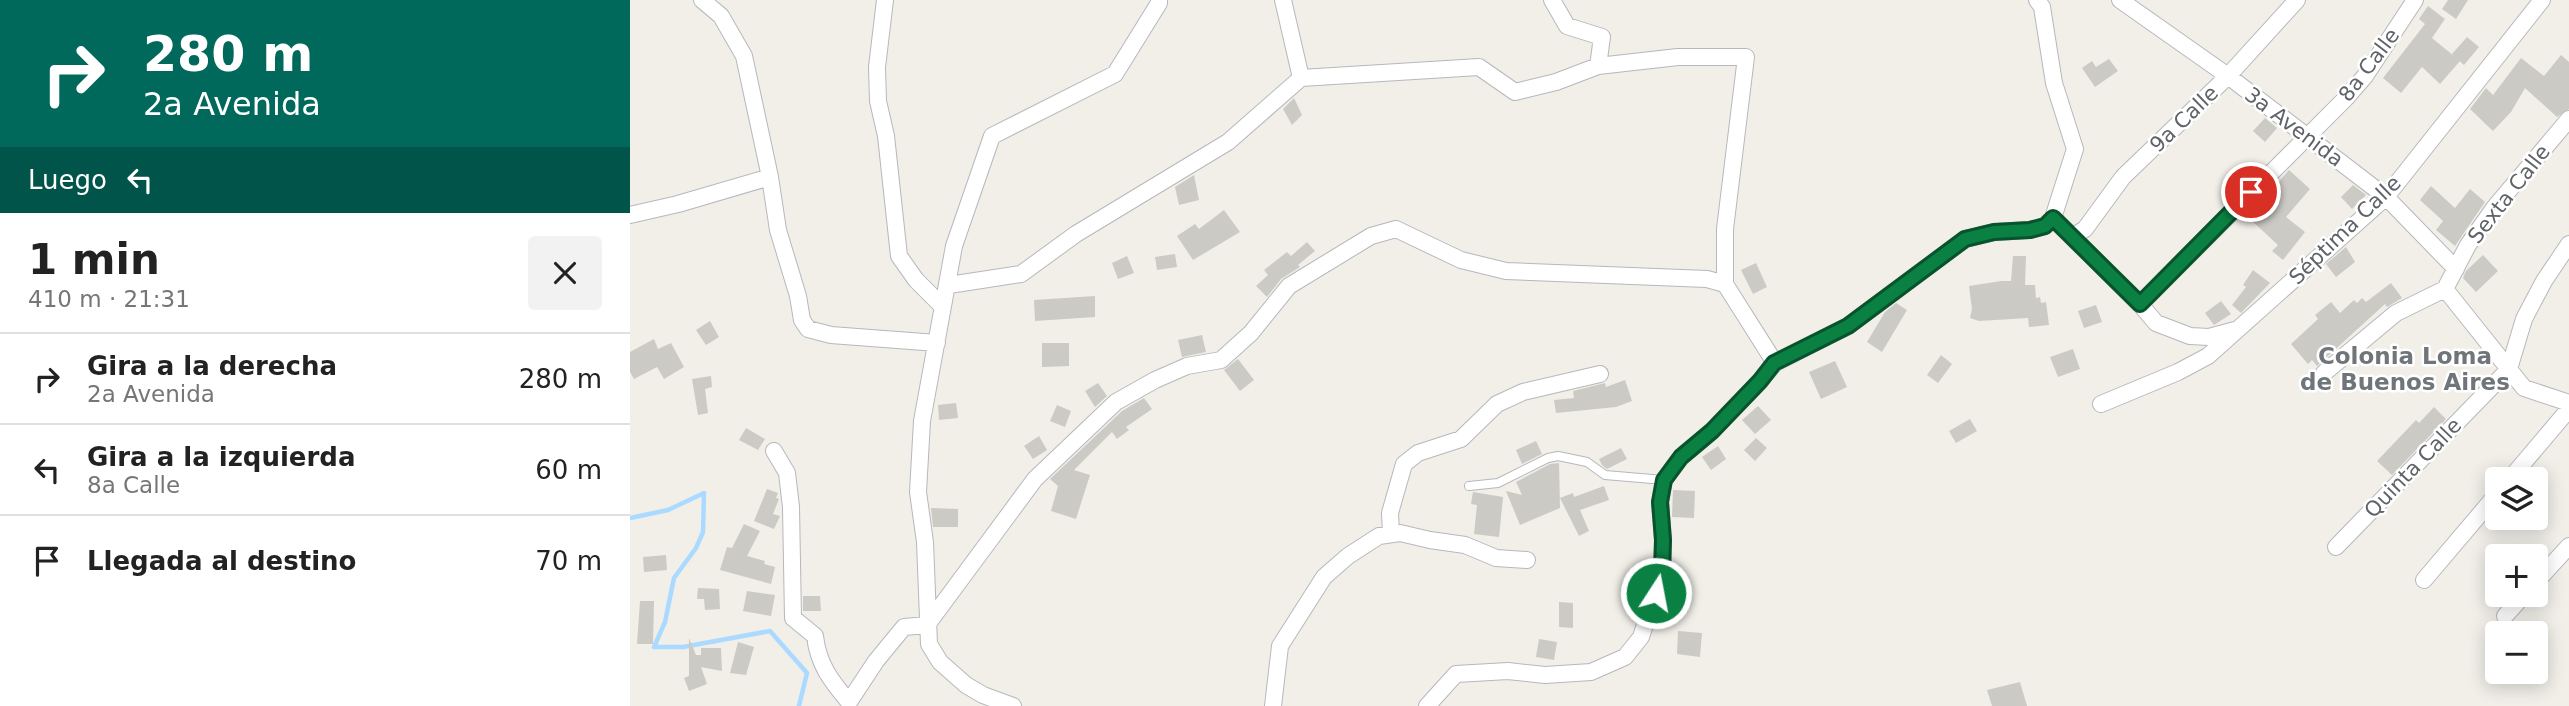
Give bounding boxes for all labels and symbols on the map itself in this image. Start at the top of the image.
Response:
street label: 8a Calle [2334,24,2404,106]
street label: 9a Calle [2145,81,2223,157]
street label: 3a Avenida [2240,82,2348,172]
street label: Sexta Calle [2463,140,2555,248]
pin [2221,162,2281,222]
street label: Séptima Calle [2284,171,2406,289]
district label: Colonia Loma de Buenos Aires [2300,343,2510,395]
street label: Quinta Calle [2360,413,2466,523]
position arrow [1619,556,1693,630]

